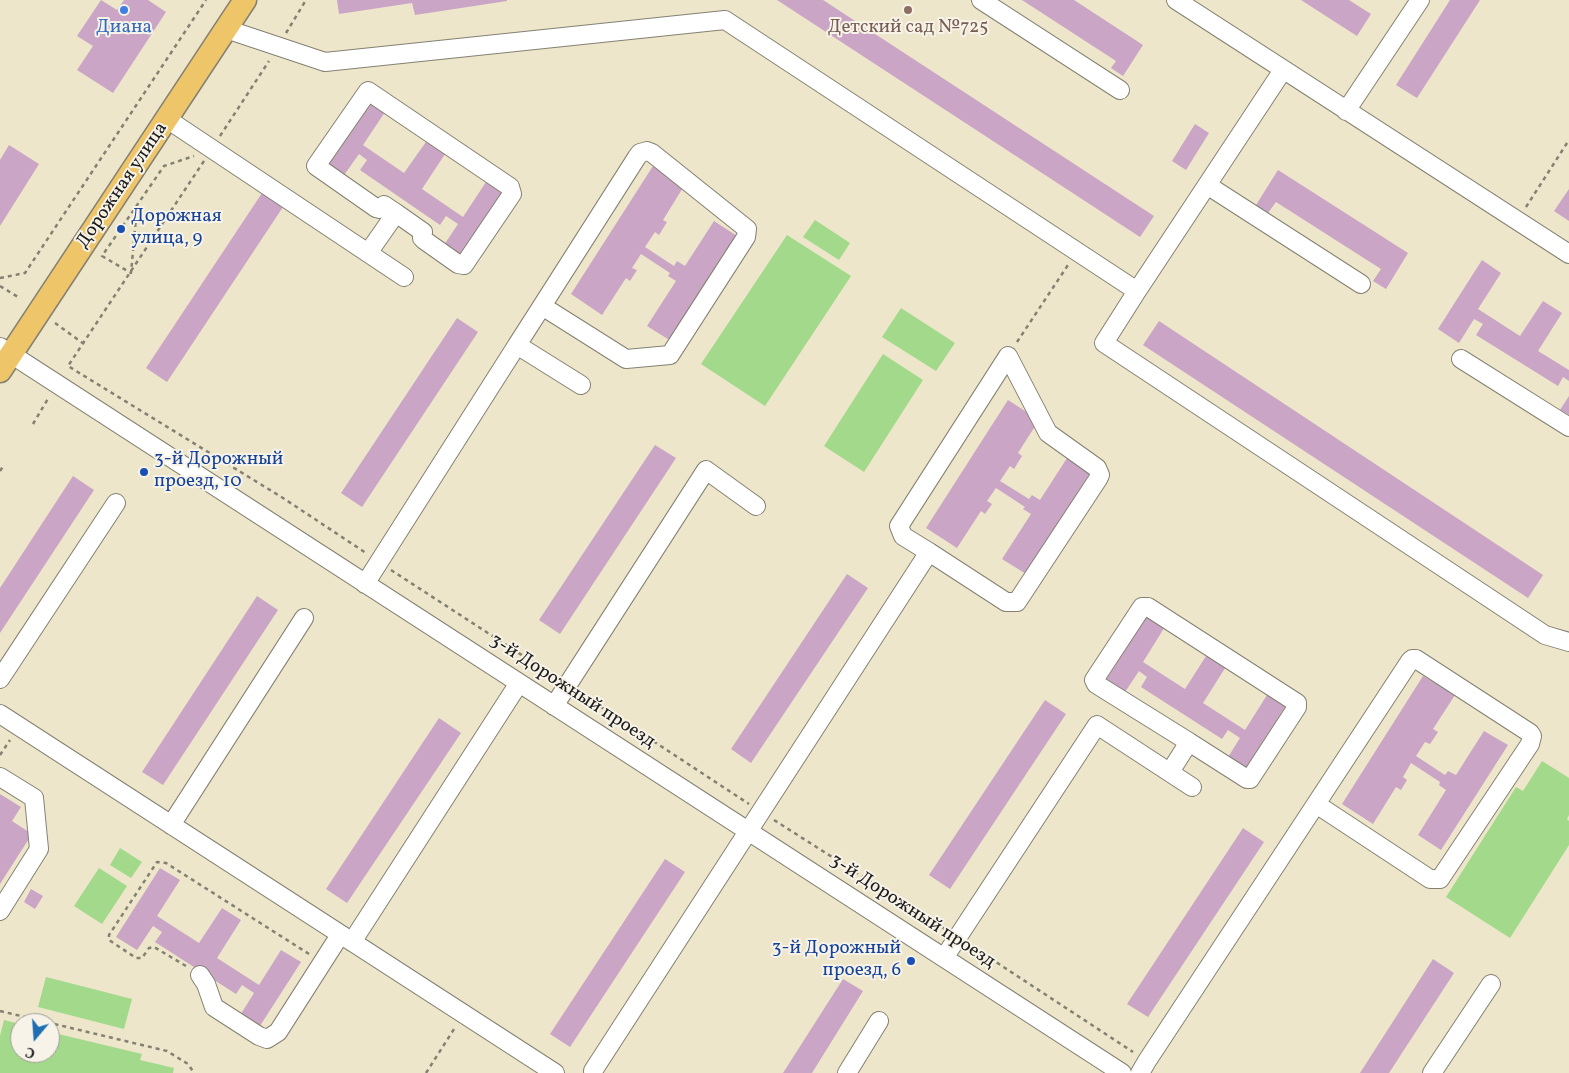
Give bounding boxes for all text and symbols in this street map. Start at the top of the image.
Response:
marker: Диана [118,4,130,16]
marker: Детский сад №725 [902,4,914,16]
place label: Диана [96,18,152,40]
place label: Детский сад №725 [828,18,988,40]
street label: Дорожная улица [72,119,174,253]
place label: Дорожная улица, 9 [131,207,222,251]
marker: Дорожная улица, 9 [115,223,127,235]
place label: 3-й Дорожный проезд, 10 [154,450,283,494]
marker: 3-й Дорожный проезд, 10 [138,466,150,478]
street label: 3-й Дорожный проезд [485,630,659,754]
street label: 3-й Дорожный проезд [825,850,999,974]
place label: 3-й Дорожный проезд, 6 [772,939,901,983]
marker: 3-й Дорожный проезд, 6 [905,955,917,967]
north arrow [10,1013,60,1063]
text: С [23,1041,38,1062]

